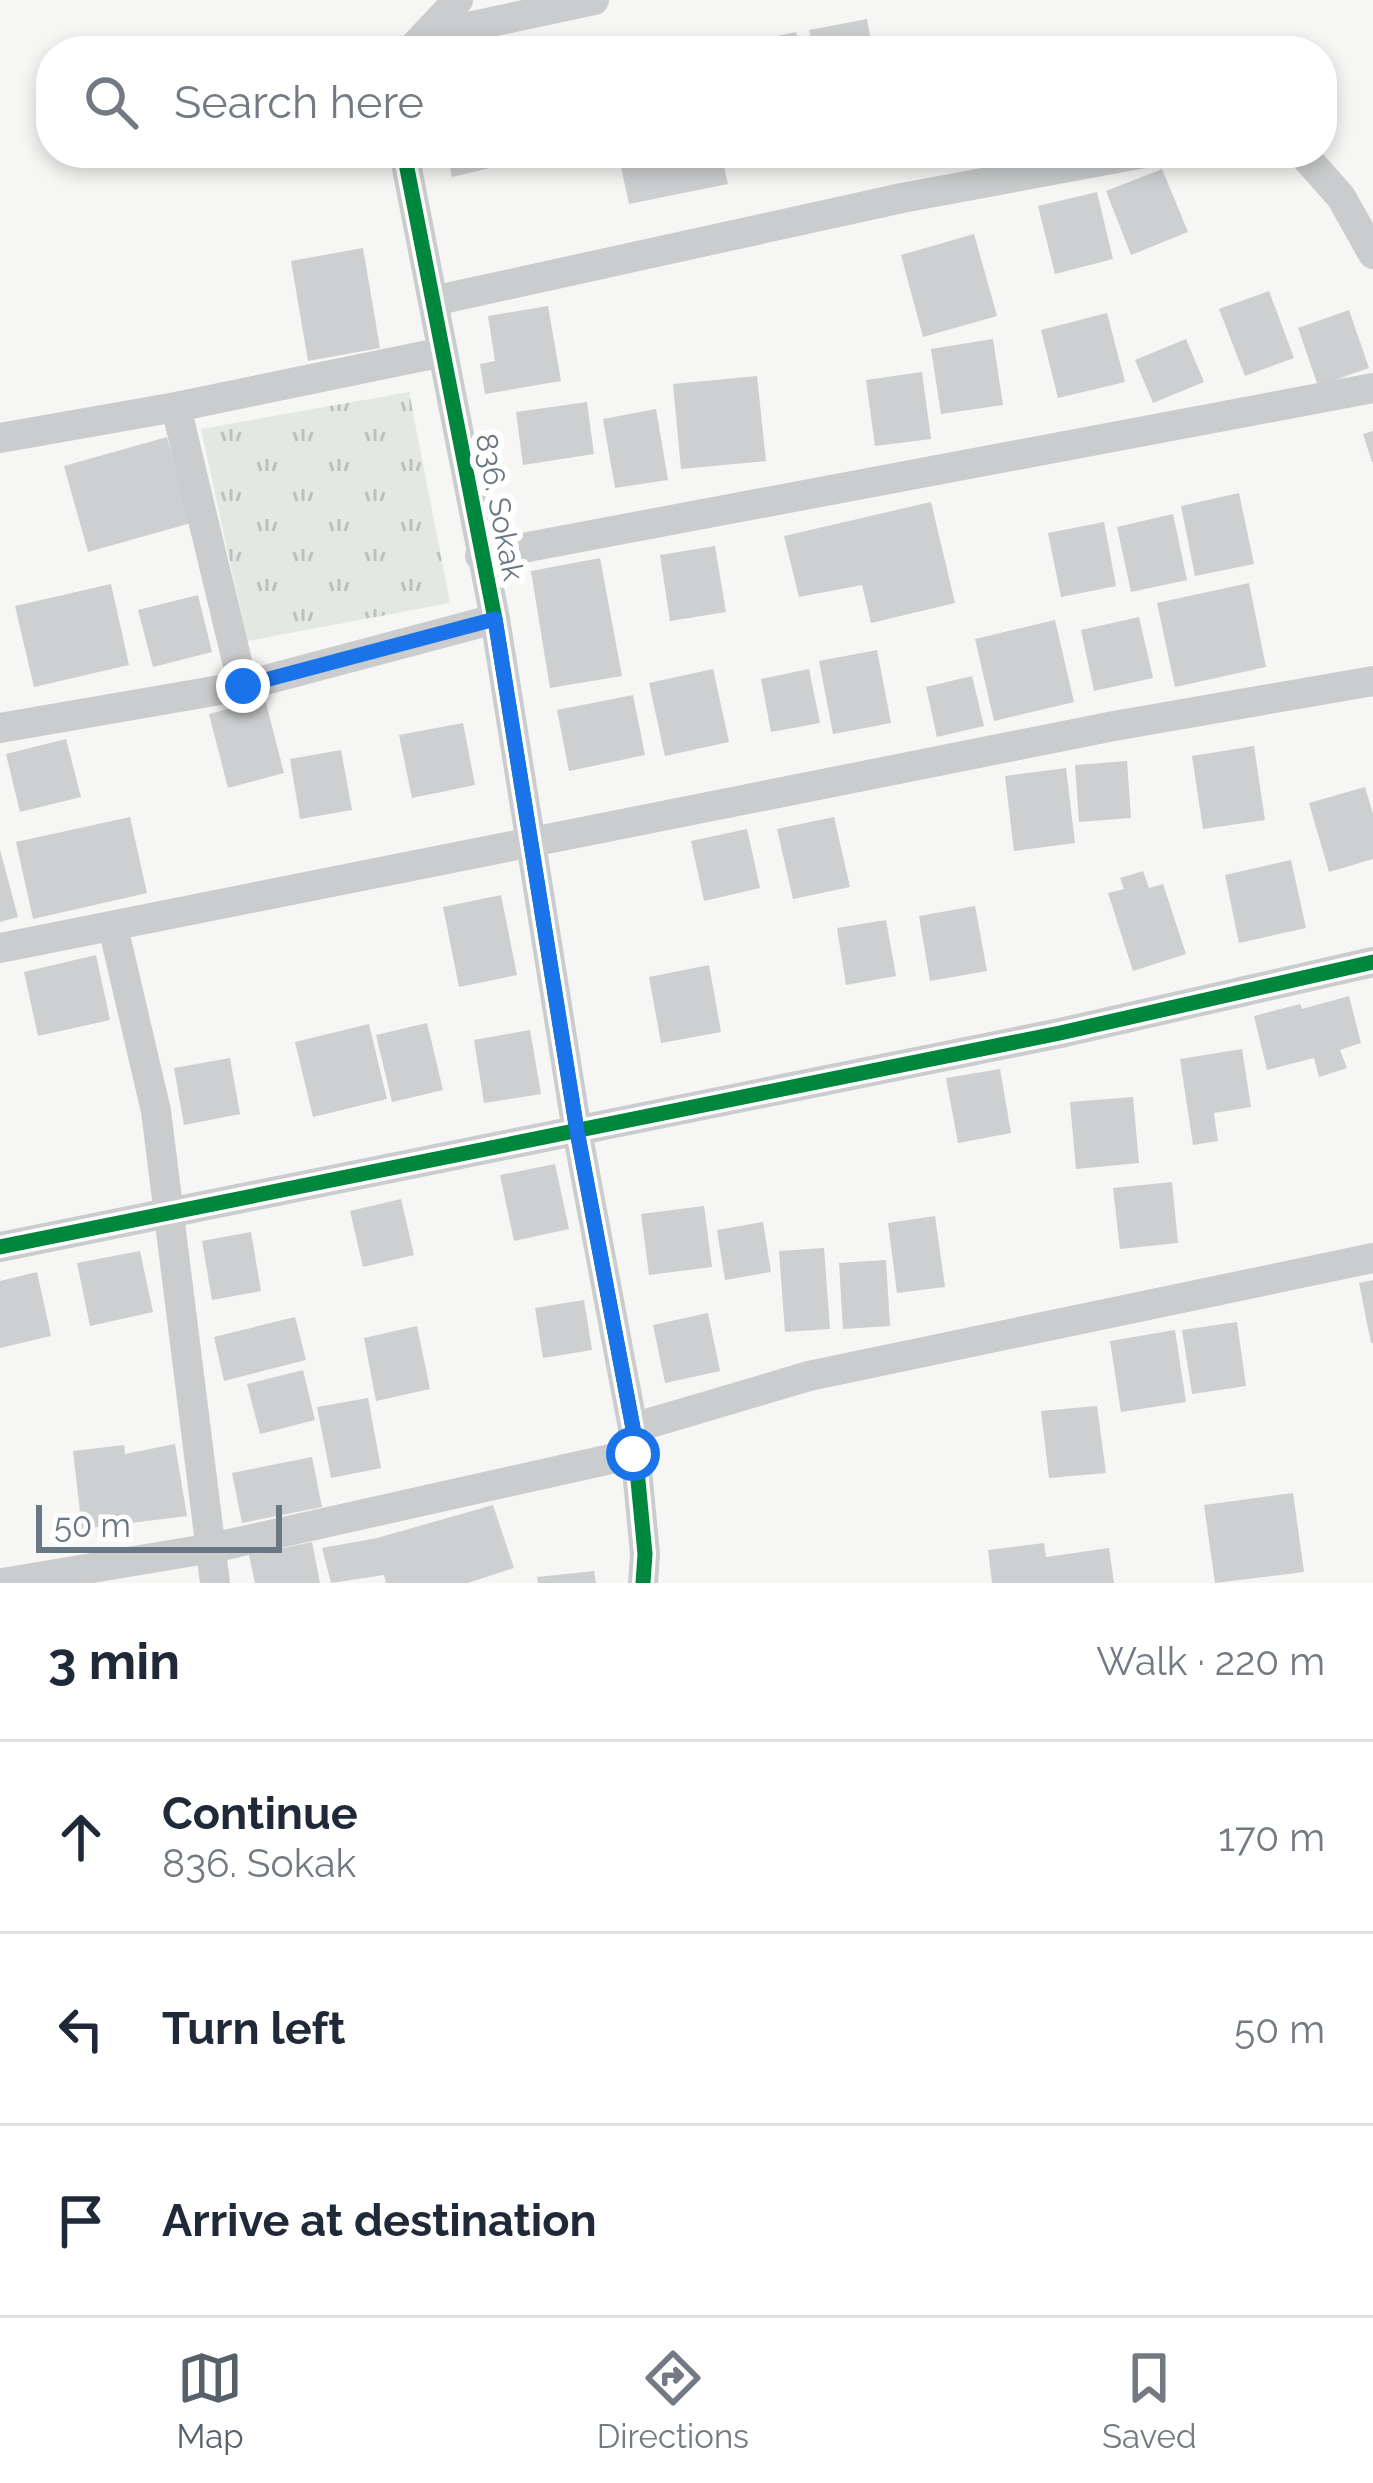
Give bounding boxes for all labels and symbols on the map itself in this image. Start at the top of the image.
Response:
street label: 836. Sokak [469,430,531,584]
route end [216,659,270,713]
route start [606,1427,660,1481]
scale bar [36,1499,282,1552]

